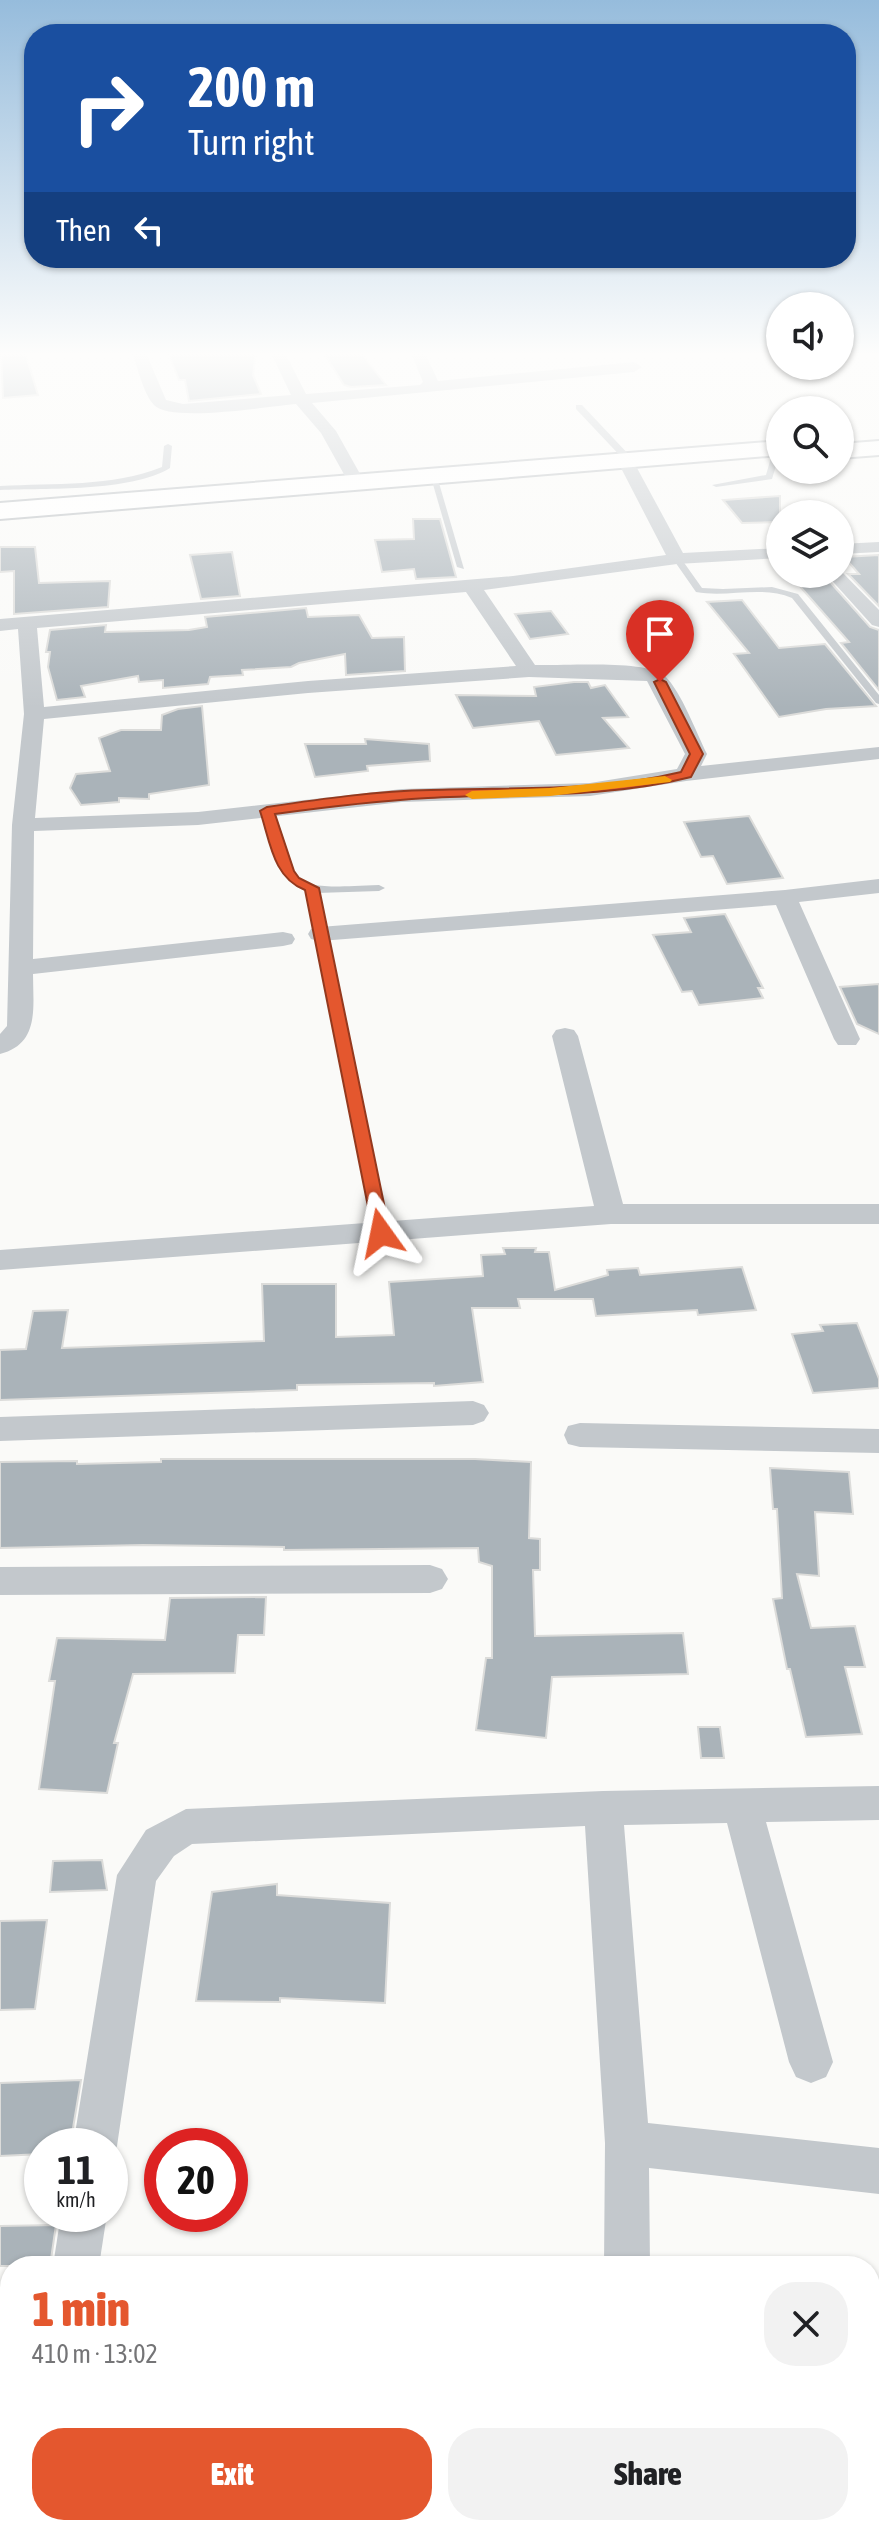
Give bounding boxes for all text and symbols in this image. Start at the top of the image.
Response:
text: 200 m [188,55,315,119]
icon: right [56,56,160,160]
text: Turn right [188,121,315,163]
icon: left [127,208,171,252]
text: Then [56,213,111,247]
map controls [766,292,854,588]
button: sound [766,292,854,380]
button: search [766,396,854,484]
button: layers [766,500,854,588]
pin [626,600,694,682]
icon: arrive [638,612,682,656]
position arrow [339,1191,423,1275]
speed limit sign: 20 [144,2128,248,2232]
text: 11 [57,2147,95,2192]
text: km/h [56,2188,96,2211]
text: 1 min [32,2281,130,2336]
button: close [764,2282,848,2366]
text: 410 m · 13:02 [32,2339,158,2369]
button: Exit [32,2428,432,2520]
button: Share [448,2428,848,2520]

